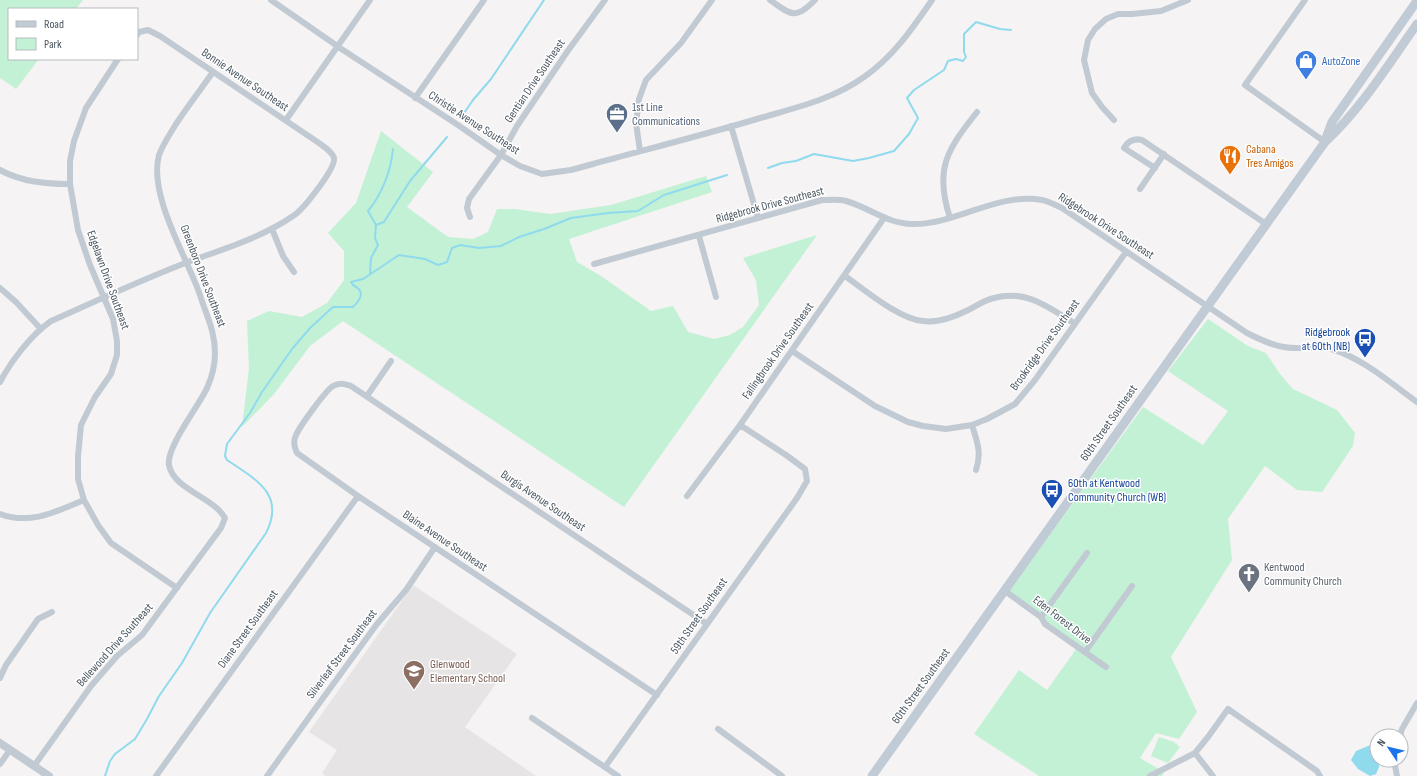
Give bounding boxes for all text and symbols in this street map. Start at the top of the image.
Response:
legend [8,8,138,60]
text: Road [44,17,64,32]
street label: Gentian Drive Southeast [501,36,569,126]
text: Park [44,37,62,52]
street label: Bonnie Avenue Southeast [198,45,292,115]
shop icon: AutoZone [1293,48,1319,81]
place label: AutoZone [1321,54,1361,69]
street label: Christie Avenue Southeast [425,88,523,158]
place label: 1st Line Communications [632,100,700,129]
office icon: 1st Line Communications [604,101,630,134]
place label: Cabana Tres Amigos [1246,142,1294,171]
restaurant icon: Cabana Tres Amigos [1217,143,1243,176]
street label: Ridgebrook Drive Southeast [714,183,826,227]
street label: Ridgebrook Drive Southeast [1055,189,1157,263]
street label: Greenboro Drive Southeast [177,223,230,330]
street label: Edgelawn Drive Southeast [83,228,133,332]
street label: Brookridge Drive Southeast [1007,296,1083,394]
street label: Fallingbrook Drive Southeast [739,299,817,402]
place label: Ridgebrook at 60th (NB) [1302,325,1350,354]
bus stop icon: Ridgebrook at 60th (NB) [1352,326,1378,359]
street label: 60th Street Southeast [1077,382,1141,464]
street label: Burgis Avenue Southeast [498,467,589,535]
place label: 60th at Kentwood Community Church (WB) [1068,476,1166,505]
bus stop icon: 60th at Kentwood Community Church (WB) [1039,477,1065,510]
street label: Blaine Avenue Southeast [400,507,490,575]
place label: Kentwood Community Church [1264,560,1342,589]
church icon: Kentwood Community Church [1236,561,1262,594]
street label: 59th Street Southeast [667,575,731,657]
street label: Diane Street Southeast [215,587,282,671]
street label: Eden Forest Drive [1030,593,1094,648]
street label: Bellewood Drive Southeast [74,600,157,690]
street label: Silverleaf Street Southeast [303,606,381,702]
street label: 60th Street Southeast [889,645,954,727]
place label: Glenwood Elementary School [430,657,505,686]
school or university icon: Glenwood Elementary School [401,658,427,691]
north arrow [1369,728,1409,768]
text: N [1374,736,1388,749]

